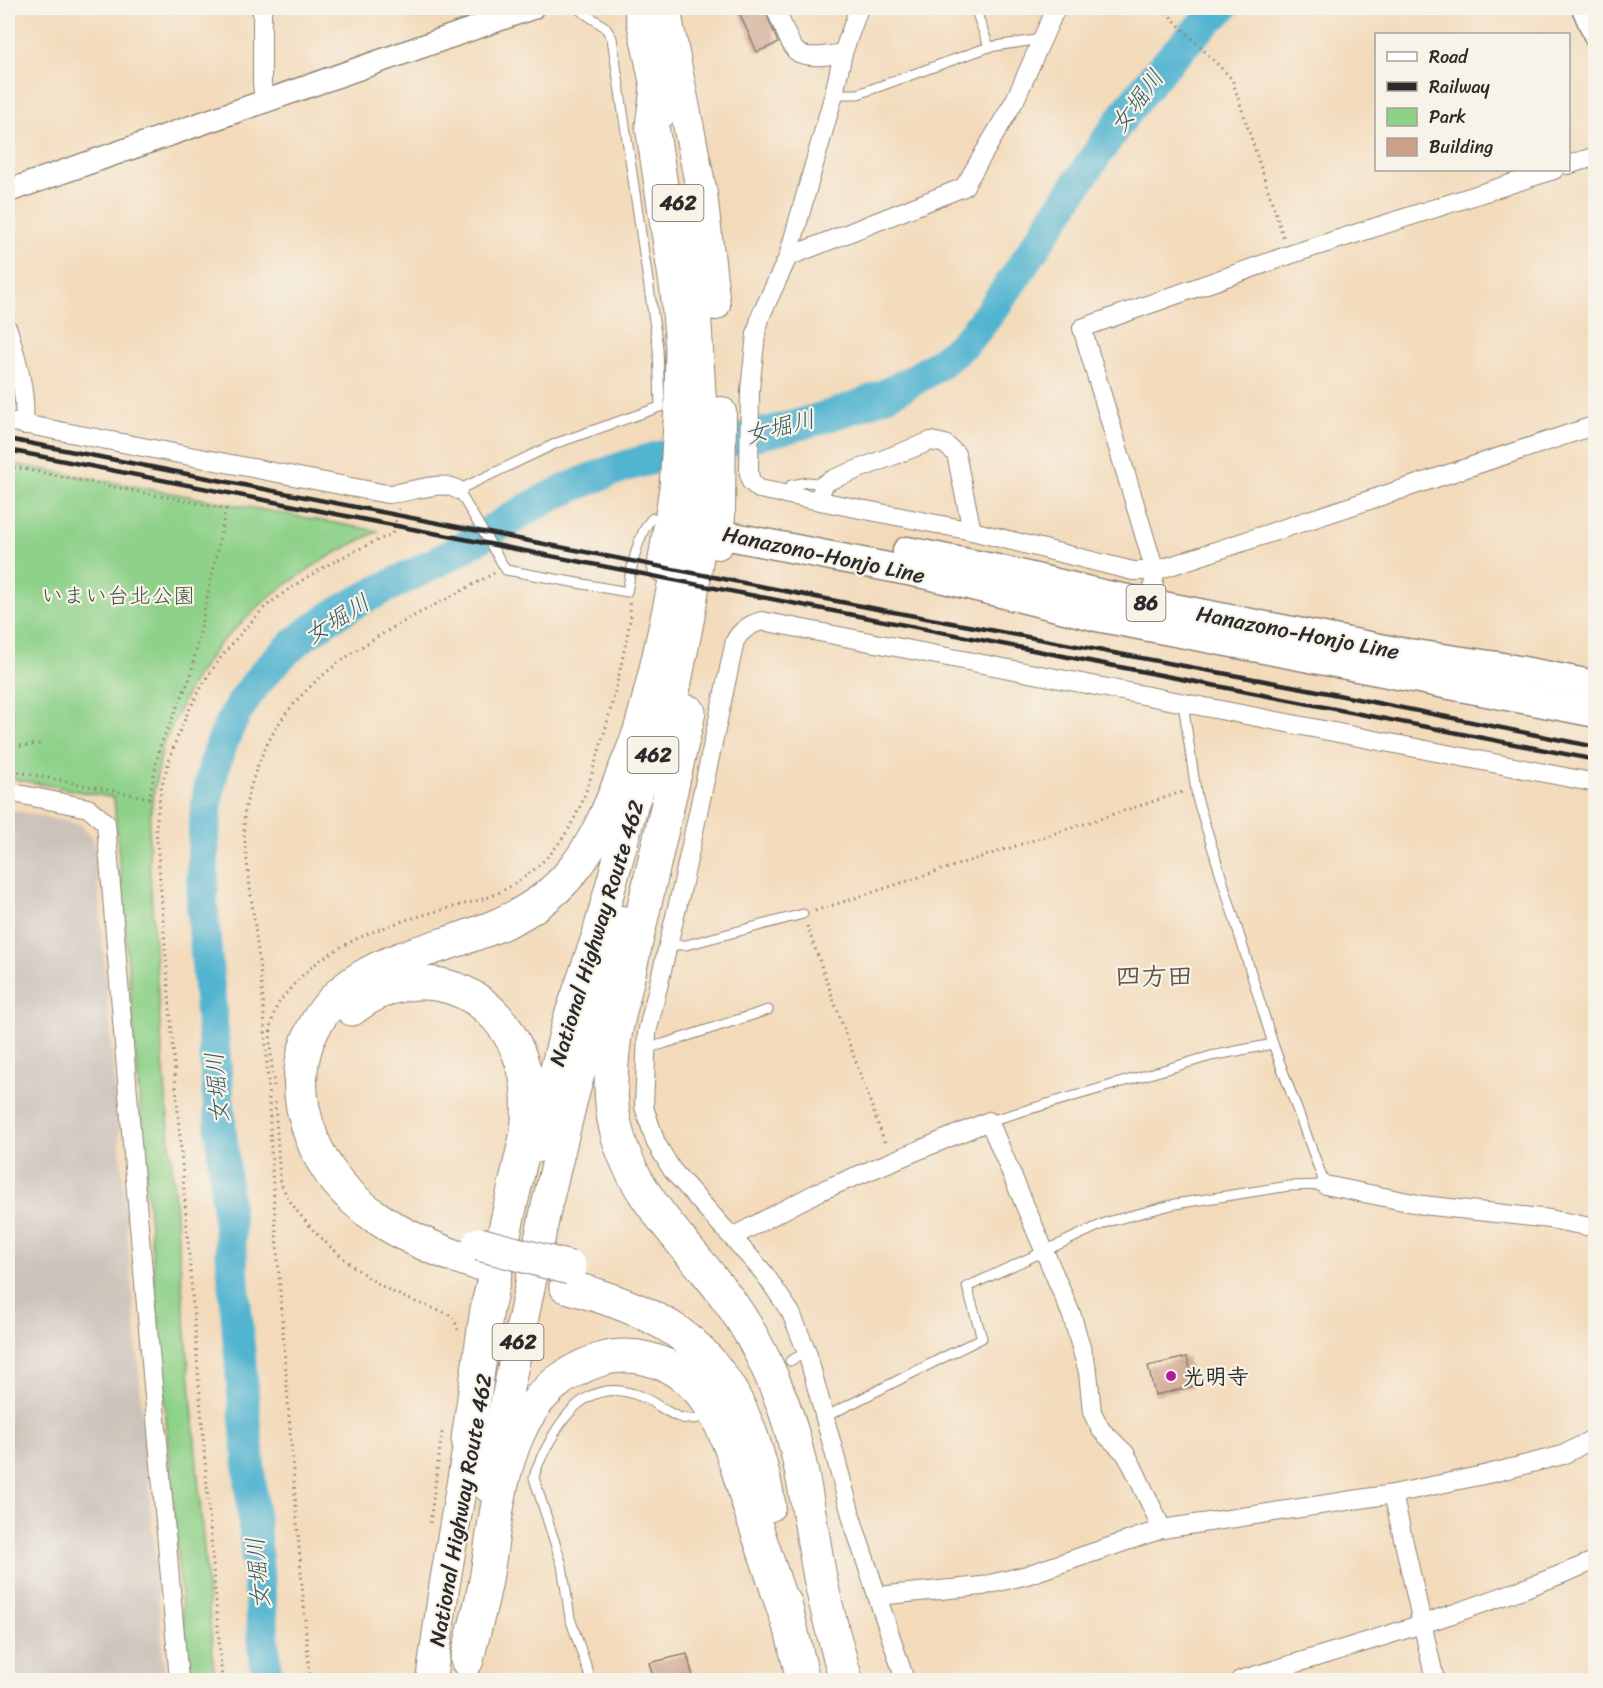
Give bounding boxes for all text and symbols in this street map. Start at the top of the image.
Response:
legend [1375,33,1570,171]
text: Road [1429,41,1469,73]
water label: 女堀川 [1099,60,1175,142]
text: Railway [1429,71,1491,103]
text: Park [1429,101,1466,133]
text: Building [1429,131,1493,163]
road number: 462 [652,185,704,221]
water label: 女堀川 [740,398,820,456]
street label: Hanazono-Honjo Line [719,514,929,595]
park label: いまい台北公園 [41,576,195,615]
water label: 女堀川 [295,582,379,656]
road number: 86 [1126,585,1166,621]
street label: Hanazono-Honjo Line [1193,594,1403,671]
road number: 462 [628,737,678,773]
street label: National Highway Route 462 [537,795,656,1071]
district label: 四方田 [1115,953,1193,999]
water label: 女堀川 [193,1050,241,1126]
road number: 462 [492,1324,544,1360]
place label: 光明寺 [1183,1357,1249,1396]
marker: 光明寺 [1164,1369,1178,1383]
street label: National Highway Route 462 [417,1370,504,1650]
water label: 女堀川 [234,1535,282,1611]

